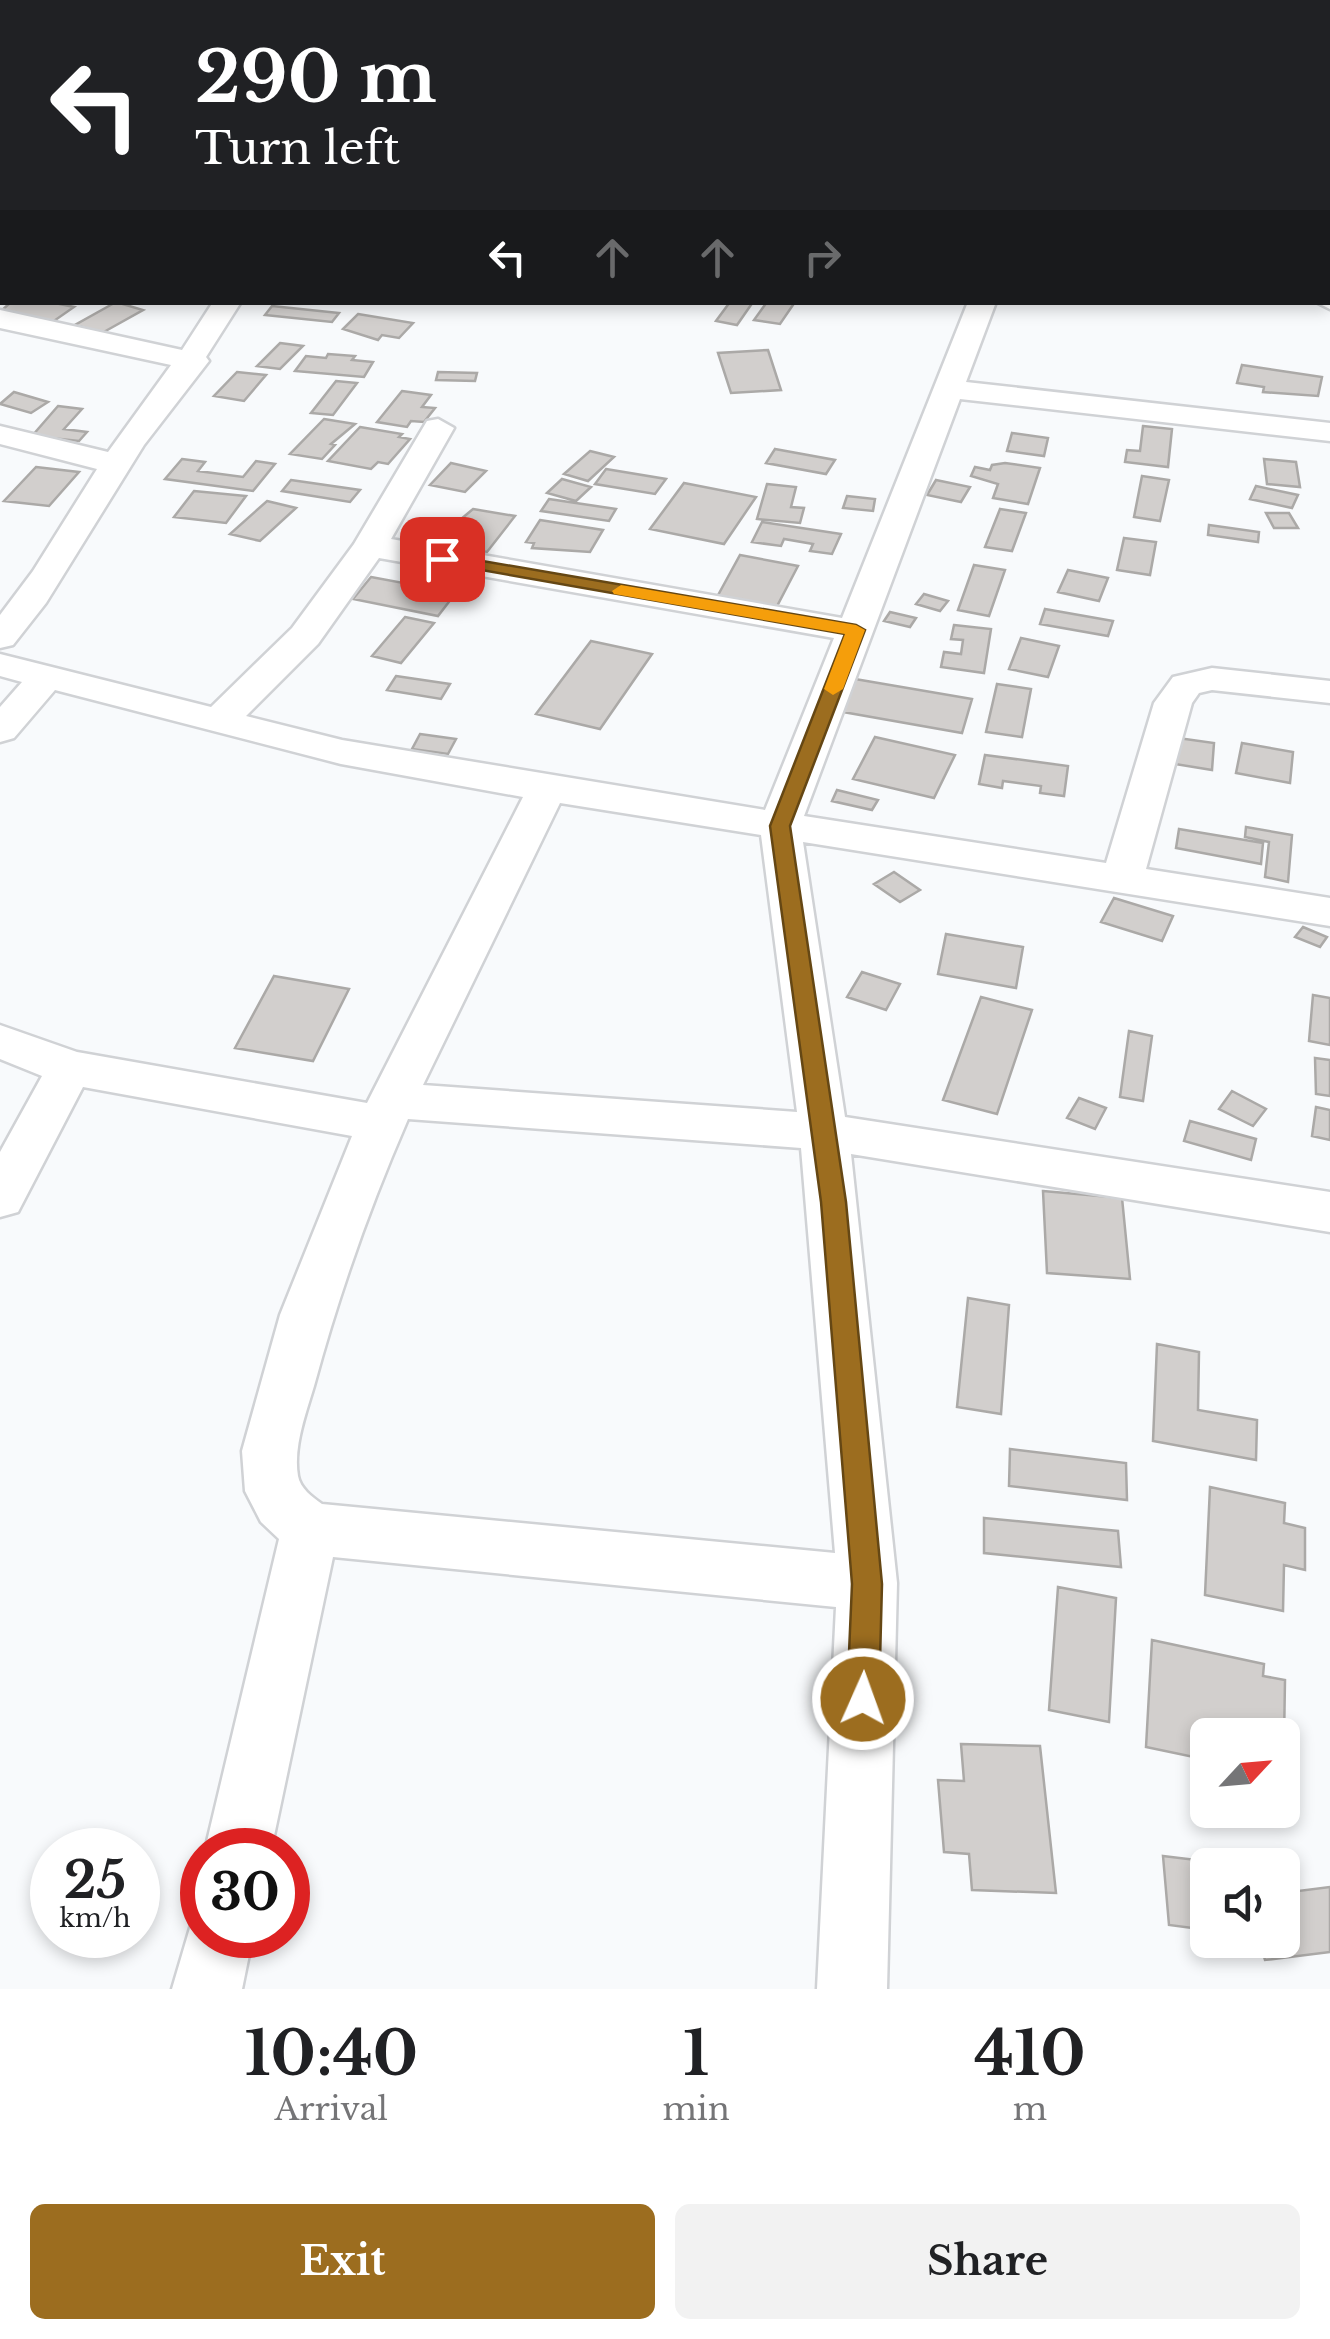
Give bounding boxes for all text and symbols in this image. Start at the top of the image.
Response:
text: 290 m [195,34,437,121]
icon: left [30,40,160,170]
text: Turn left [195,120,400,176]
icon: left [480,230,535,285]
icon: ahead [585,230,640,285]
icon: ahead [690,230,745,285]
icon: right [795,230,850,285]
pin [400,517,485,602]
icon: arrive [415,532,470,587]
position arrow [811,1647,915,1751]
north arrow [1190,1718,1300,1828]
map controls [1190,1718,1300,1958]
speed limit sign: 30 [180,1828,310,1958]
button: sound [1190,1848,1300,1958]
text: 25 [64,1849,126,1912]
text: km/h [60,1903,130,1934]
text: 10:40 [244,2017,418,2091]
text: 1 [683,2017,709,2091]
text: 410 [974,2017,1086,2091]
text: Arrival [275,2089,388,2129]
text: min [663,2089,730,2129]
text: m [1013,2089,1047,2129]
button: Exit [30,2204,655,2319]
button: Share [675,2204,1300,2319]

